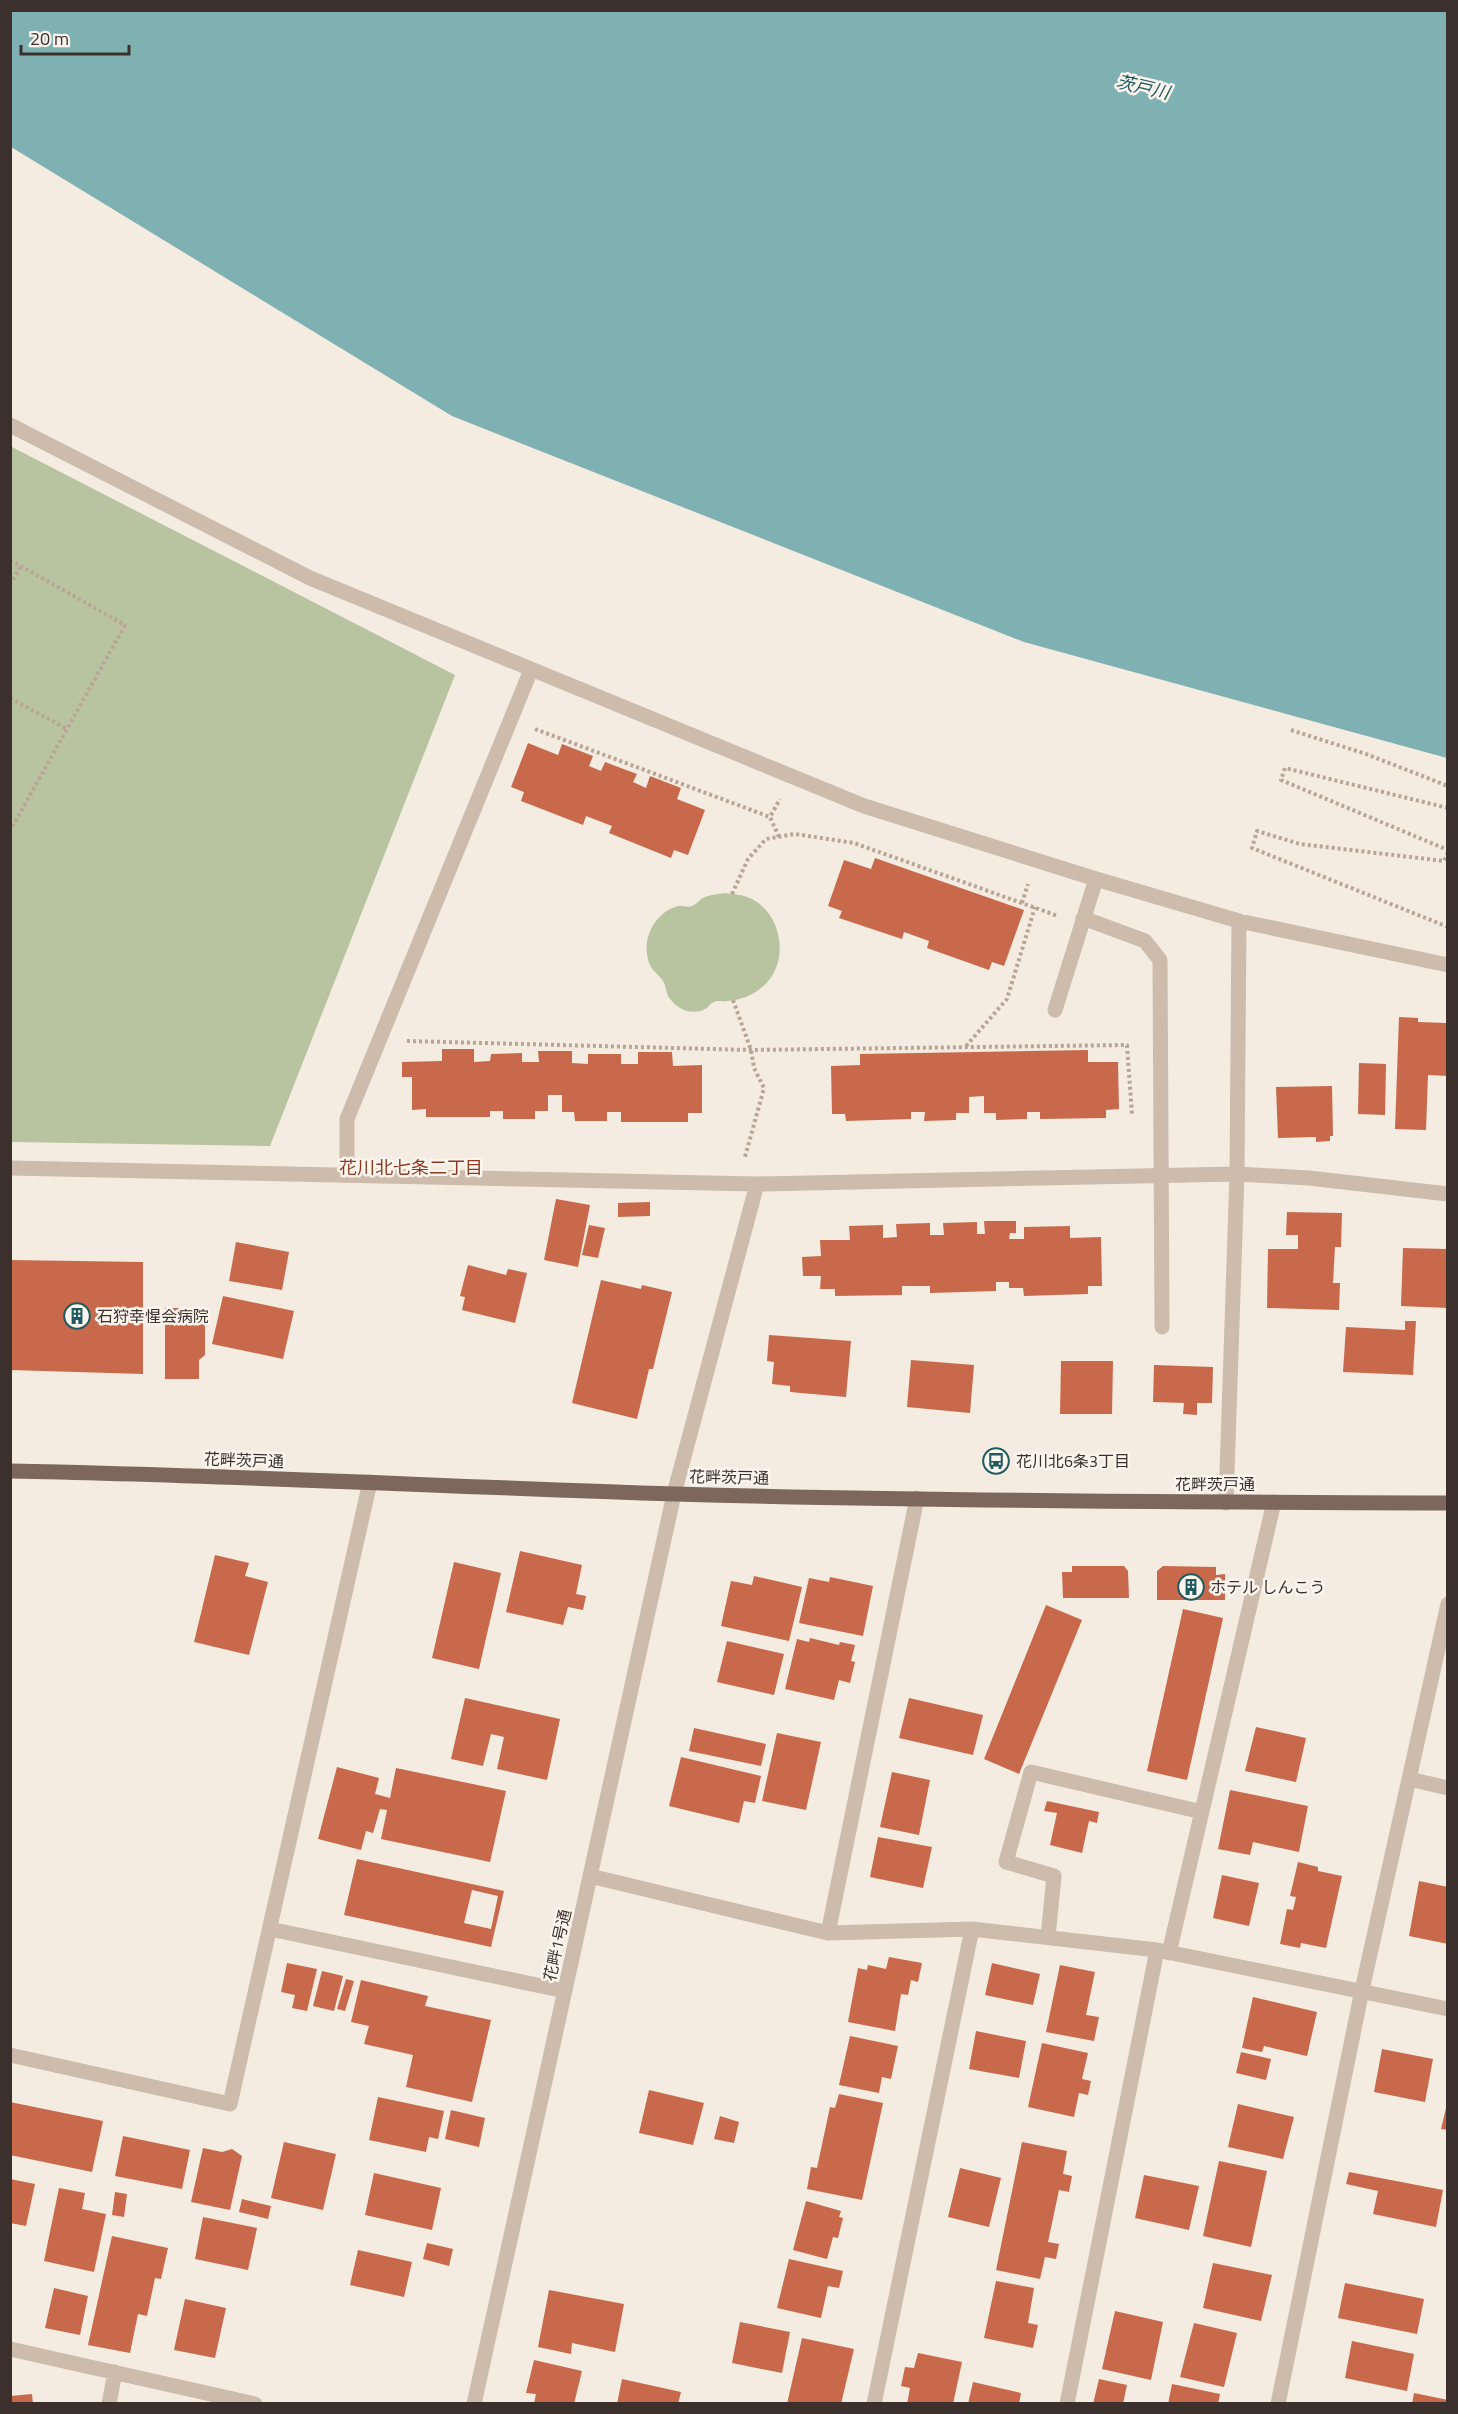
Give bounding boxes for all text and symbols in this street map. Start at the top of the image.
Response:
scale bar [21,18,129,56]
text: 20 m [30,25,69,52]
water label: 茨戸川 [1114,68,1174,107]
district label: 花川北七条二丁目 [339,1154,483,1181]
building icon: 石狩幸惺会病院 [62,1301,92,1331]
place label: 石狩幸惺会病院 [97,1304,209,1328]
bus stop icon: 花川北6条3丁目 [981,1446,1011,1476]
street label: 花畔茨戸通 [204,1447,284,1473]
place label: 花川北6条3丁目 [1016,1449,1130,1473]
street label: 花畔茨戸通 [689,1464,769,1490]
street label: 花畔茨戸通 [1175,1472,1255,1496]
building icon: ホテル しんこう [1176,1572,1206,1602]
place label: ホテル しんこう [1210,1575,1326,1599]
street label: 花畔1号通 [537,1907,577,1983]

